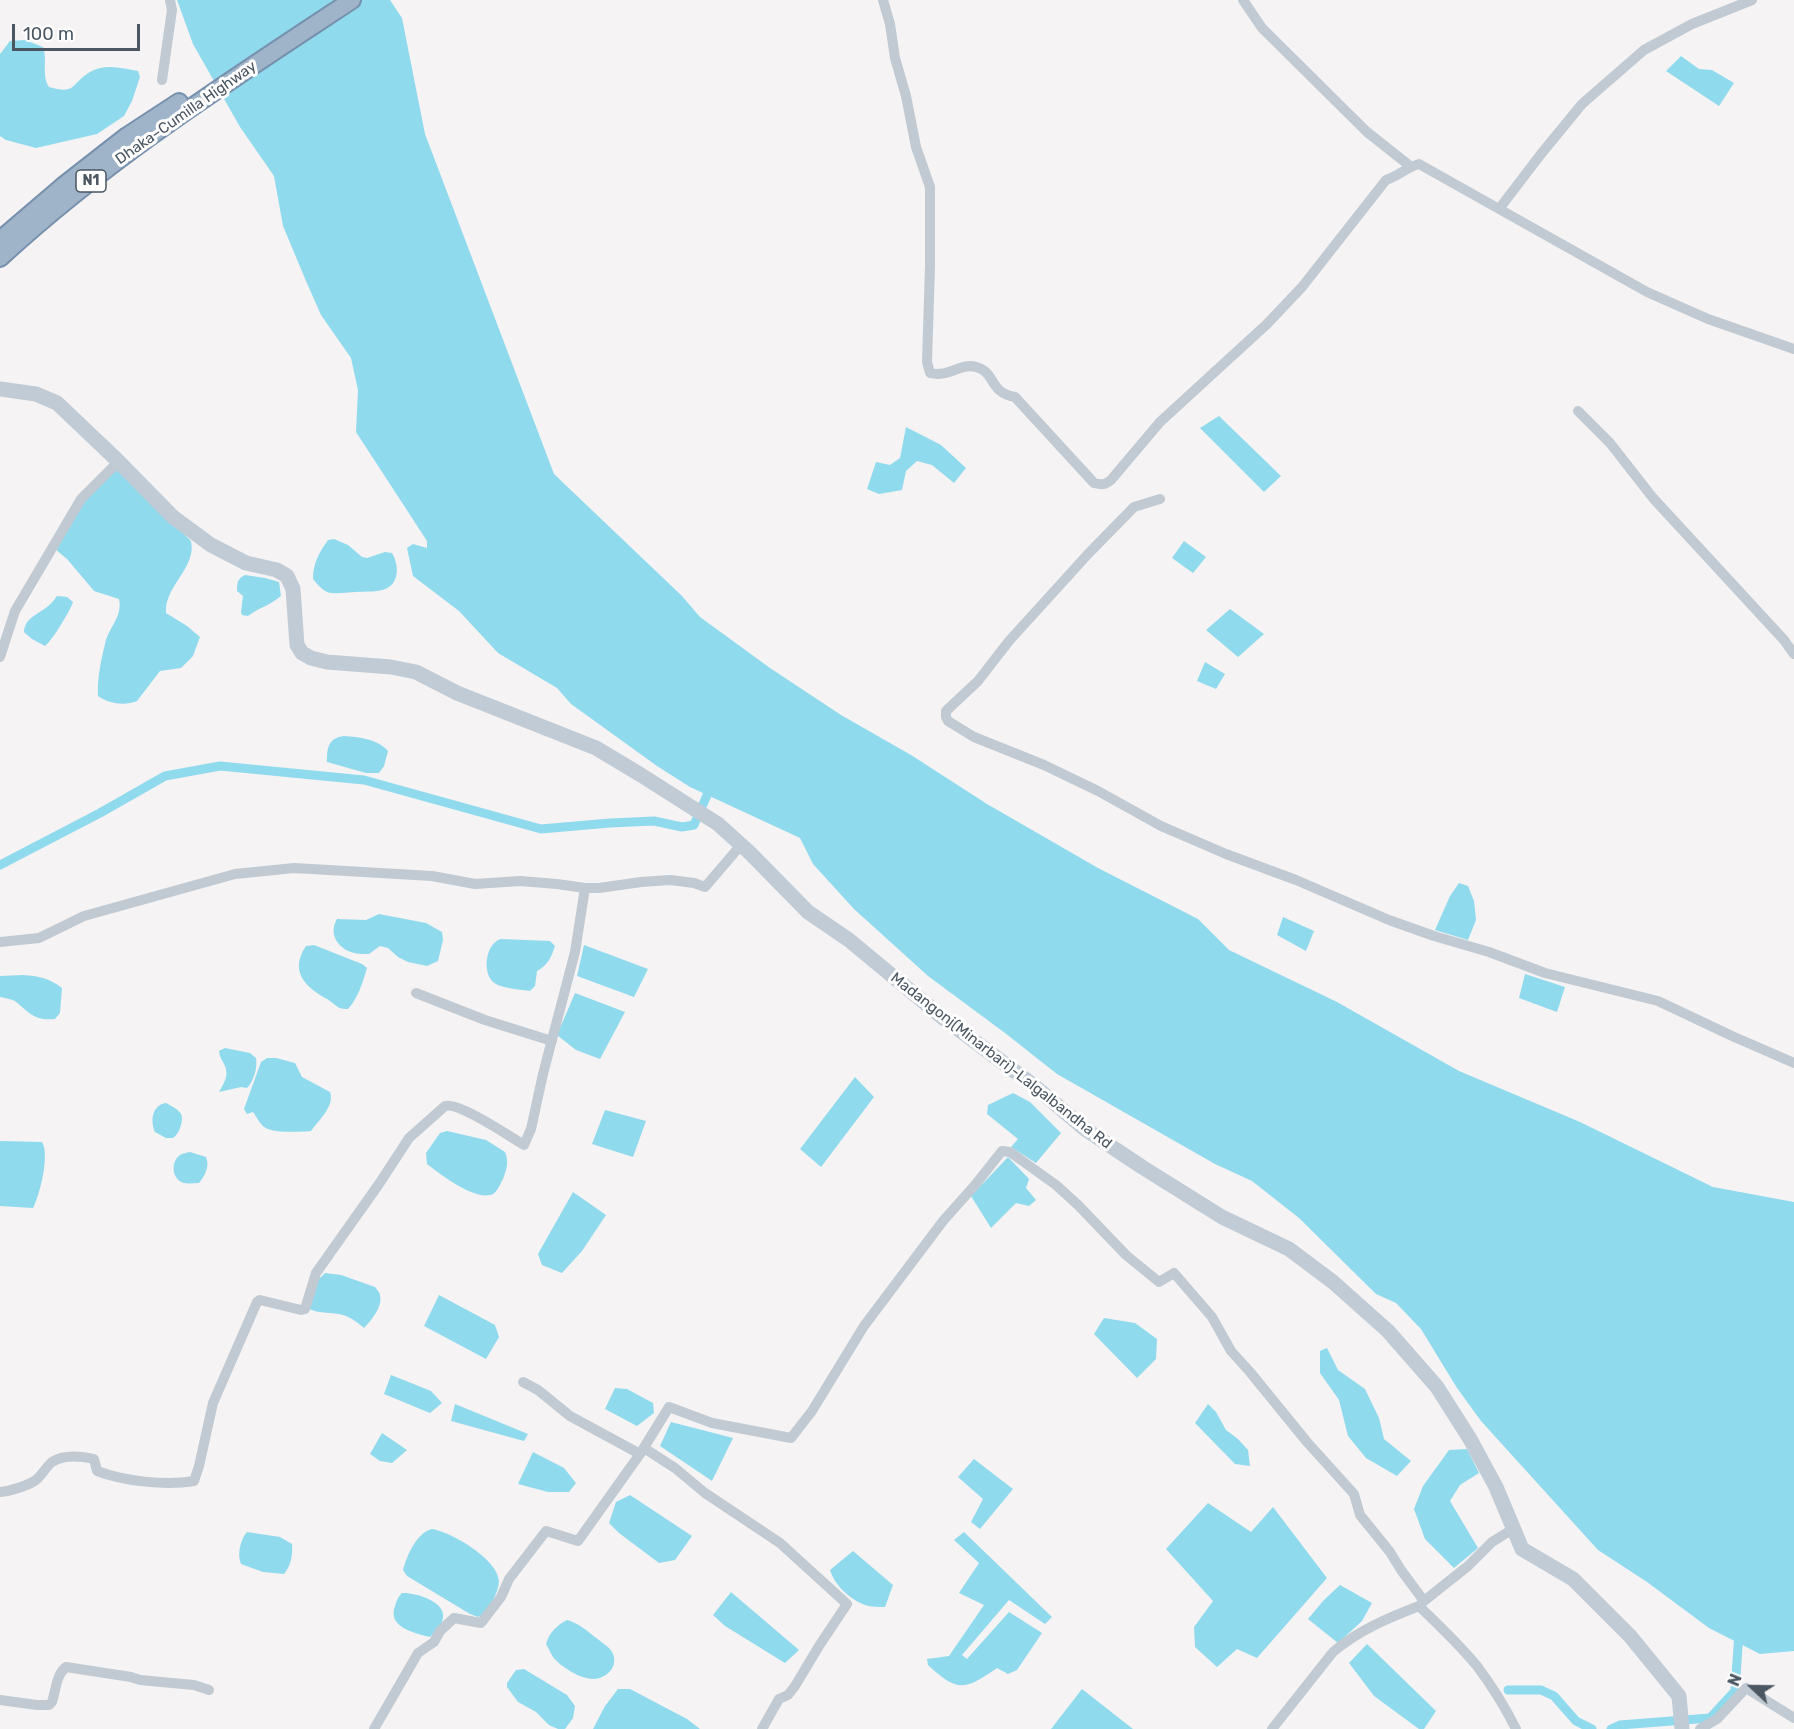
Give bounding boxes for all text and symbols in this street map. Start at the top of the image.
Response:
scale bar [15,12,142,50]
text: 100 m [23,23,74,45]
street label: Dhaka–Cumilla Highway [112,57,260,169]
road number: N1 [76,170,106,192]
street label: Madangonj(Minarbari)-Lalgalbandha Rd [887,969,1115,1153]
north arrow [1722,1657,1782,1717]
text: N [1724,1671,1746,1689]

